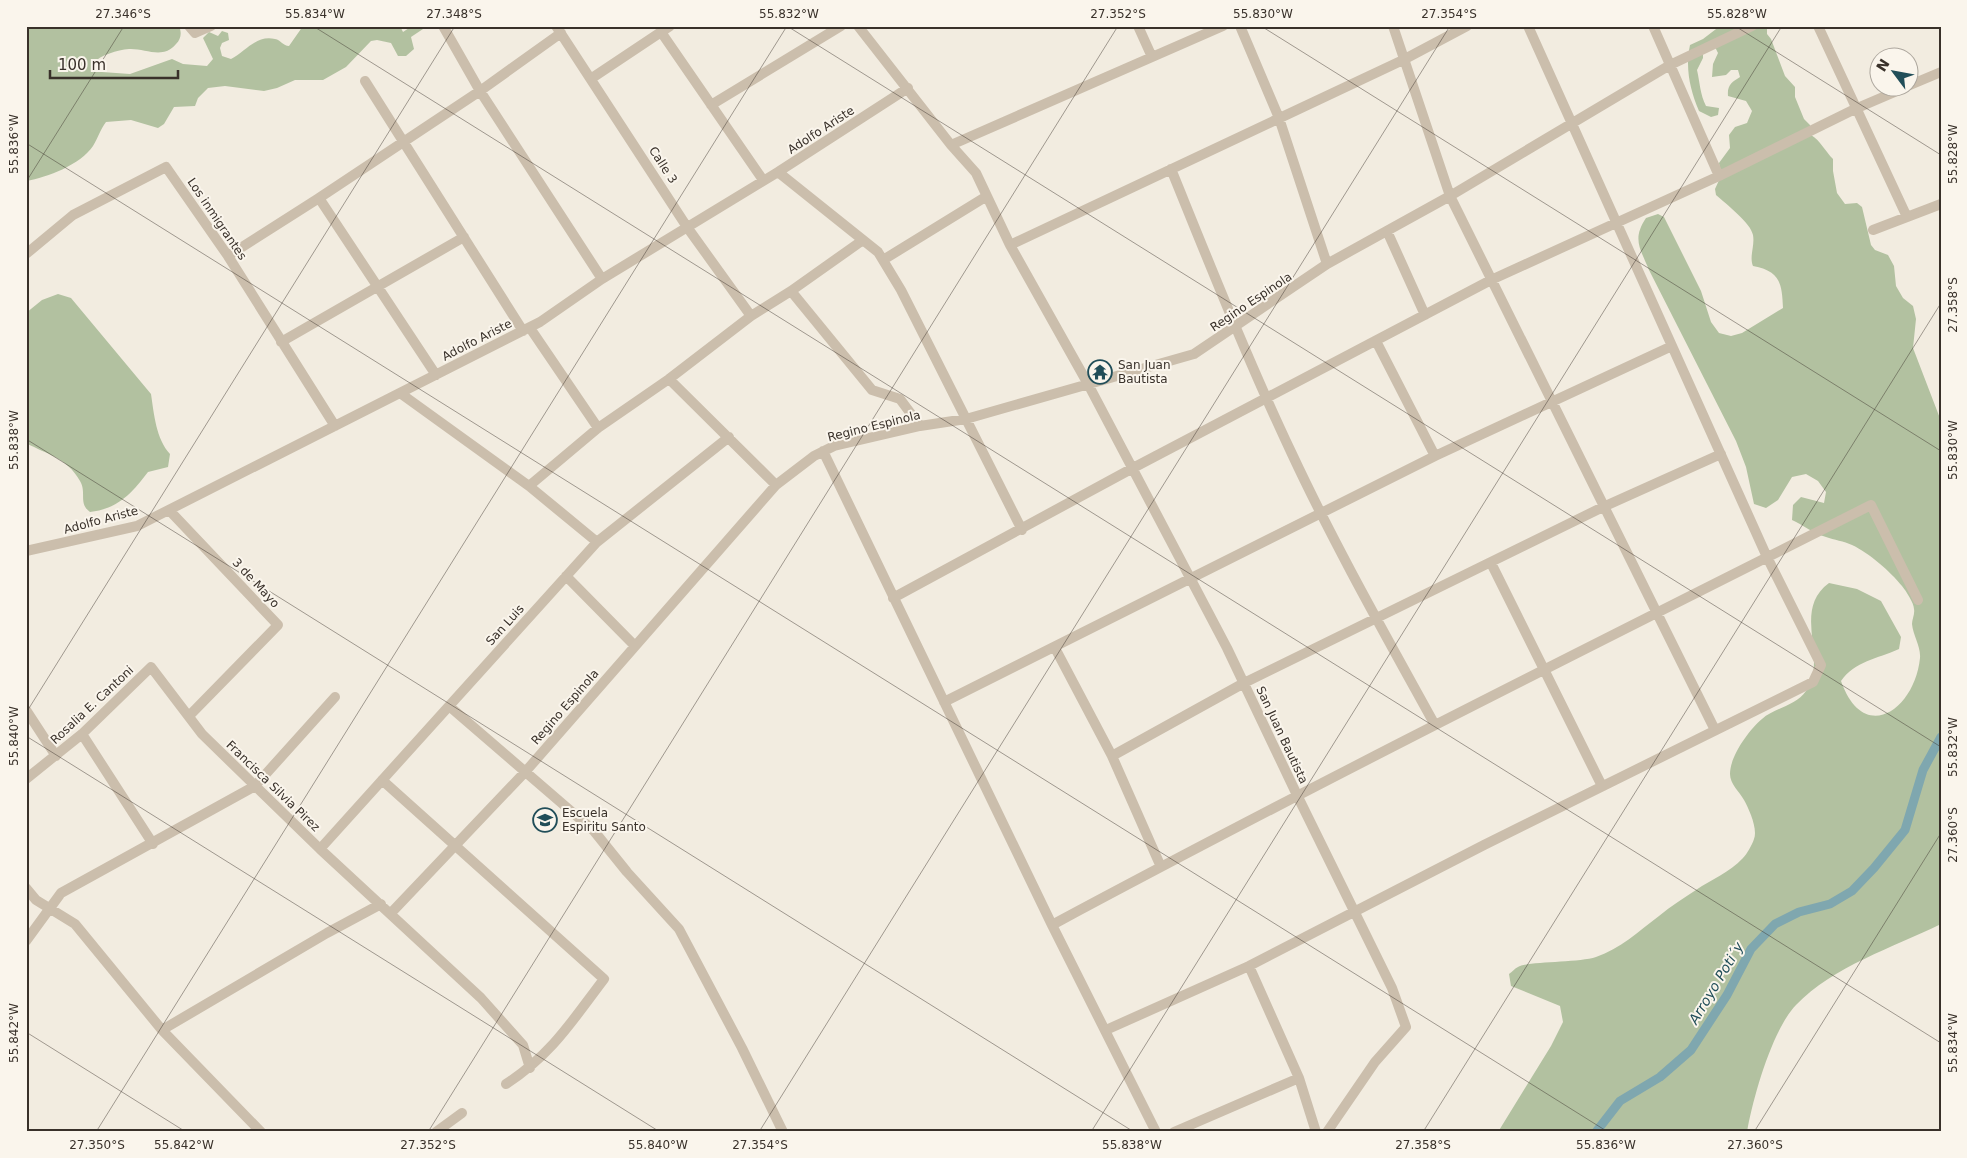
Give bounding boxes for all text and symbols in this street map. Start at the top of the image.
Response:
text: 27.346°S [95,7,151,21]
text: 55.834°W [285,7,345,21]
text: 27.348°S [426,7,482,21]
text: 55.832°W [759,7,819,21]
text: 27.352°S [1090,7,1146,21]
text: 55.830°W [1233,7,1293,21]
text: 27.354°S [1421,7,1477,21]
text: 55.828°W [1707,7,1767,21]
scale bar [50,48,178,80]
north arrow [1870,48,1920,98]
text: 100 m [58,56,106,74]
text: N [1873,56,1893,74]
street label: Adolfo Ariste [785,103,857,157]
text: 55.836°W [7,114,21,174]
text: 55.828°W [1946,124,1960,184]
street label: Calle 3 [646,144,680,186]
street label: Los inmigrantes [184,175,250,263]
street label: Regino Espinola [1208,270,1294,334]
text: 27.358°S [1946,277,1960,333]
street label: Adolfo Ariste [440,316,514,364]
place label: San Juan Bautista [1118,358,1171,386]
temple icon: San Juan Bautista [1087,359,1113,385]
street label: Regino Espinola [826,408,922,444]
text: 55.838°W [7,410,21,470]
text: 55.830°W [1946,420,1960,480]
street label: Adolfo Ariste [62,503,140,537]
street label: 3 de Mayo [230,555,282,611]
street label: San Luis [483,602,527,648]
street label: Rosalia E. Cantoni [48,663,136,747]
street label: Regino Espinola [528,666,602,748]
street label: San Juan Bautista [1253,684,1311,786]
text: 55.840°W [7,706,21,766]
text: 55.832°W [1946,717,1960,777]
street label: Francisca Silvia Pirez [223,738,323,834]
place label: Escuela Espiritu Santo [562,806,646,834]
school or university icon: Escuela Espiritu Santo [532,807,558,833]
text: 27.360°S [1946,807,1960,863]
water label: Arroyo Poti´y [1685,939,1747,1028]
text: 55.842°W [7,1003,21,1063]
text: 55.834°W [1946,1013,1960,1073]
text: 27.350°S [69,1138,125,1152]
text: 55.842°W [154,1138,214,1152]
text: 27.352°S [400,1138,456,1152]
text: 55.840°W [628,1138,688,1152]
text: 27.354°S [732,1138,788,1152]
text: 55.838°W [1102,1138,1162,1152]
text: 27.358°S [1395,1138,1451,1152]
text: 55.836°W [1576,1138,1636,1152]
text: 27.360°S [1727,1138,1783,1152]

